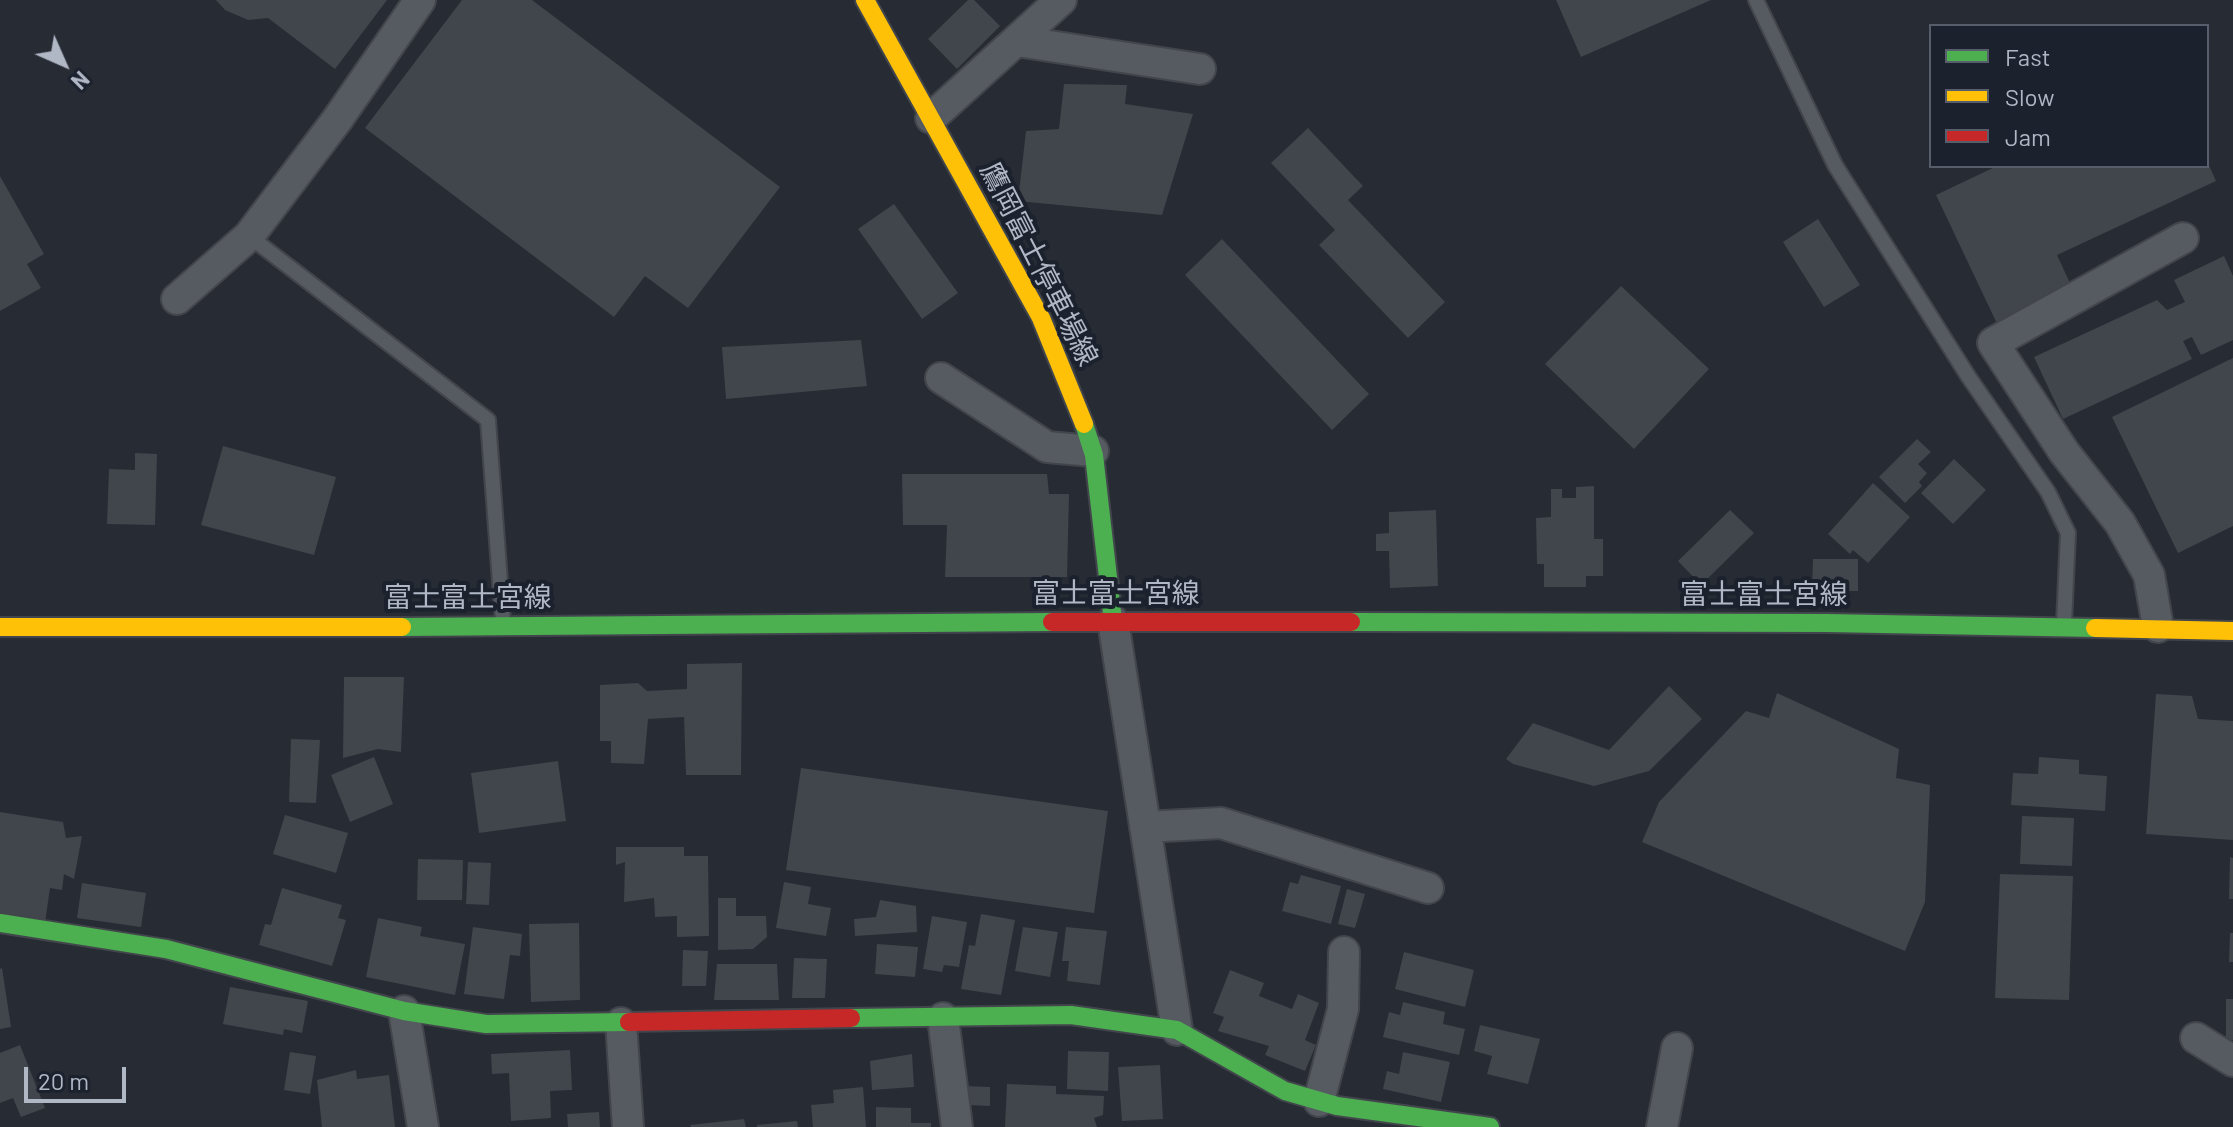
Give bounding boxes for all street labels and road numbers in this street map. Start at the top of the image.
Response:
street label: 鷹岡富士停車場線 [973,157,1105,371]
street label: 富士富士宮線 [1032,577,1200,611]
street label: 富士富士宮線 [1680,578,1848,612]
street label: 富士富士宮線 [384,581,552,615]

